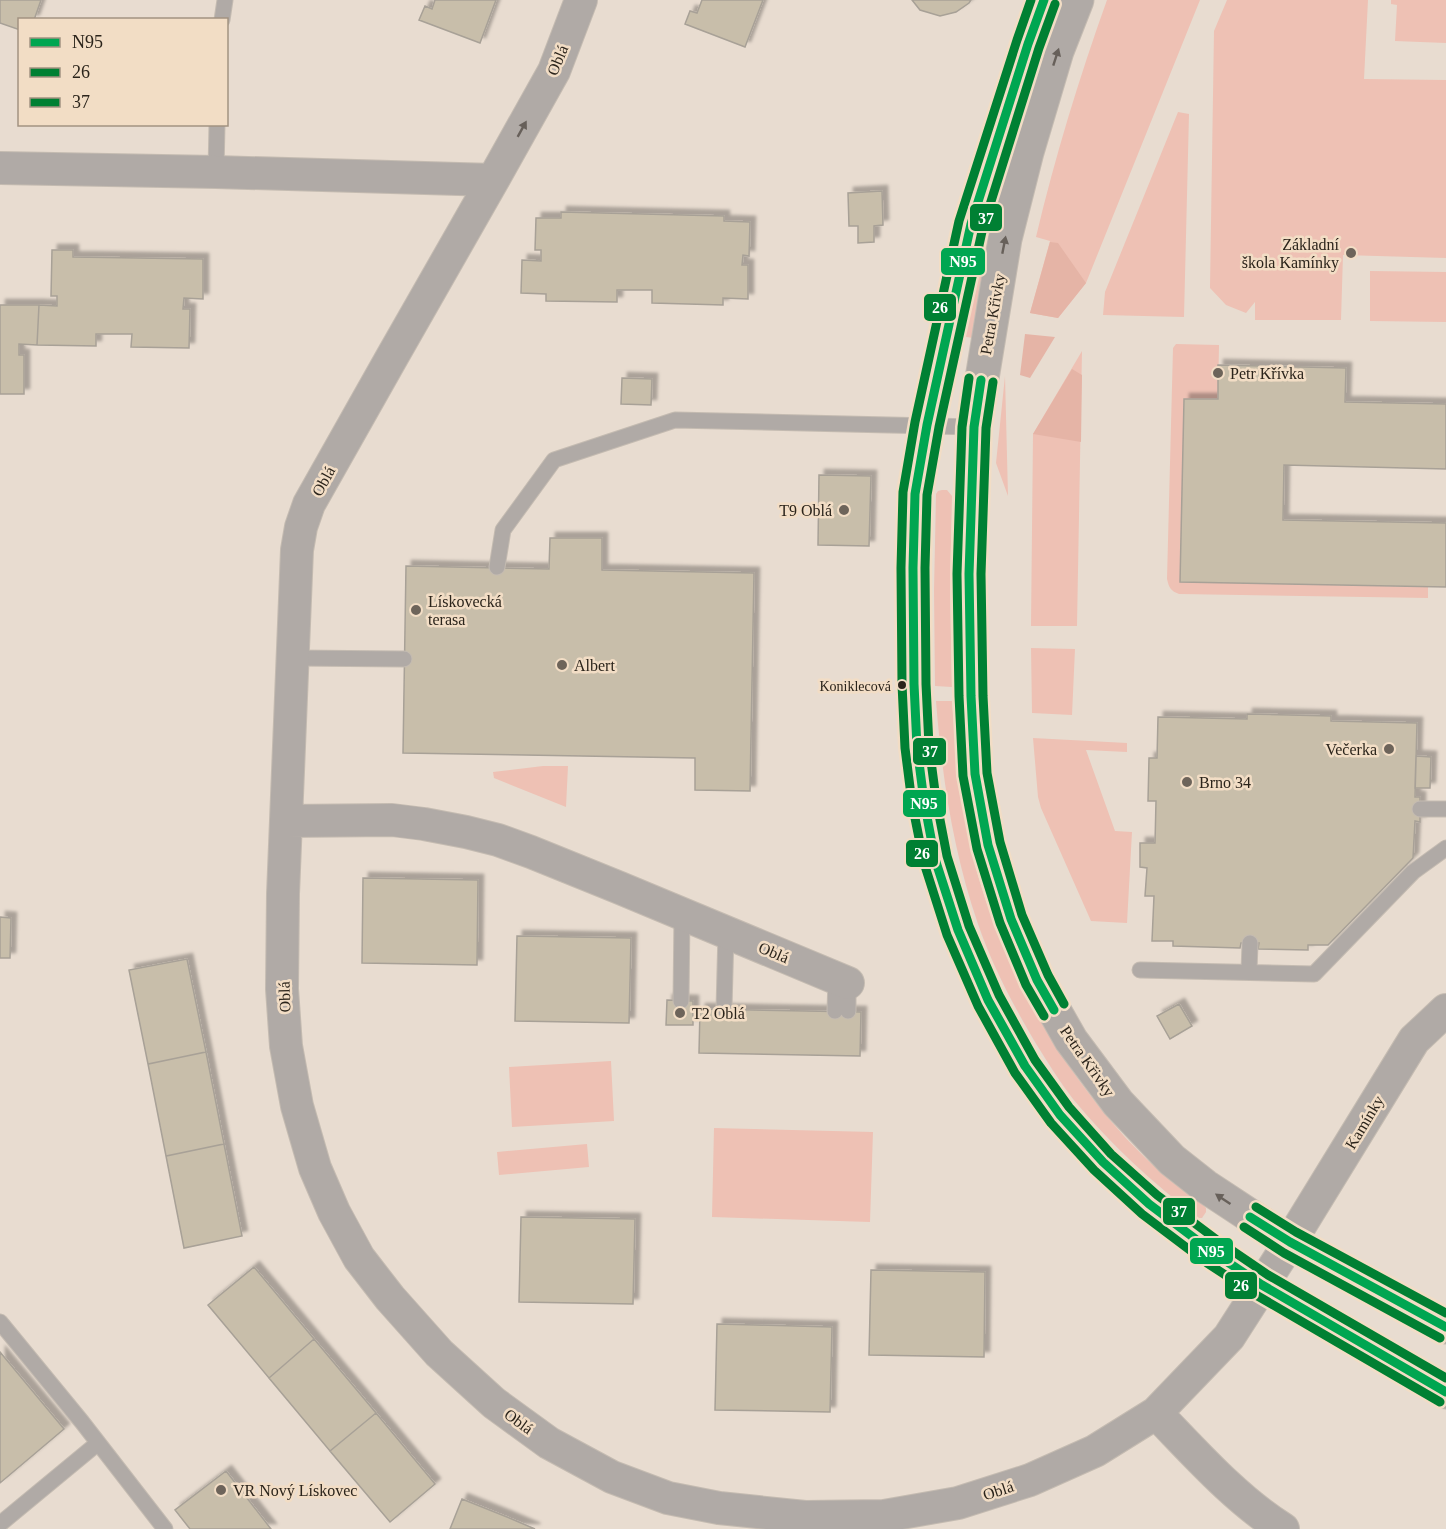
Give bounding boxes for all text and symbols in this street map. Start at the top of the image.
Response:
legend [18,18,228,126]
text: N95 [72,32,103,52]
street label: Oblá [544,43,571,78]
one-way arrow [1052,48,1061,66]
text: 26 [72,62,90,82]
text: 37 [72,92,90,112]
one-way arrow [517,120,527,137]
line badge: 37 [969,203,1003,232]
text: 37 [978,210,994,227]
one-way arrow [1000,235,1009,254]
place label: Základní škola Kamínky [1242,236,1340,272]
marker: Základní škola Kamínky [1344,246,1358,260]
line badge: N95 [940,247,986,276]
text: N95 [949,253,977,270]
street label: Petra Křivky [977,272,1009,356]
line badge: 26 [923,293,957,322]
text: 26 [932,299,948,316]
place label: Petr Křívka [1230,365,1304,382]
marker: Petr Křívka [1211,366,1225,380]
street label: Oblá [308,464,338,499]
place label: T9 Oblá [779,502,832,519]
marker: T9 Oblá [837,503,851,517]
place label: Lískovecká terasa [428,593,502,628]
marker: Lískovecká terasa [409,603,423,617]
place label: Albert [574,657,615,674]
marker: Albert [555,658,569,672]
place label: Koniklecová [819,679,892,694]
marker: Koniklecová [896,679,908,691]
line badge: 37 [912,737,947,766]
place label: Večerka [1325,741,1377,758]
marker: Večerka [1382,742,1396,756]
text: 37 [922,743,938,760]
place label: Brno 34 [1199,774,1251,791]
marker: Brno 34 [1180,775,1194,789]
line badge: N95 [902,789,947,818]
text: N95 [910,795,938,812]
line badge: 26 [905,839,939,868]
text: 26 [914,845,930,862]
street label: Oblá [756,939,791,966]
street label: Oblá [275,981,294,1013]
place label: T2 Oblá [692,1005,745,1022]
marker: T2 Oblá [673,1006,687,1020]
street label: Petra Křivky [1056,1023,1118,1100]
street label: Kamínky [1342,1092,1388,1153]
one-way arrow [1216,1193,1232,1205]
line badge: 37 [1162,1197,1196,1226]
text: 37 [1171,1203,1187,1220]
line badge: N95 [1189,1237,1234,1265]
text: N95 [1197,1243,1225,1260]
line badge: 26 [1224,1271,1258,1300]
text: 26 [1233,1277,1249,1294]
street label: Oblá [501,1405,536,1437]
street label: Oblá [981,1478,1016,1503]
place label: VR Nový Lískovec [233,1482,357,1500]
marker: VR Nový Lískovec [214,1483,228,1497]

